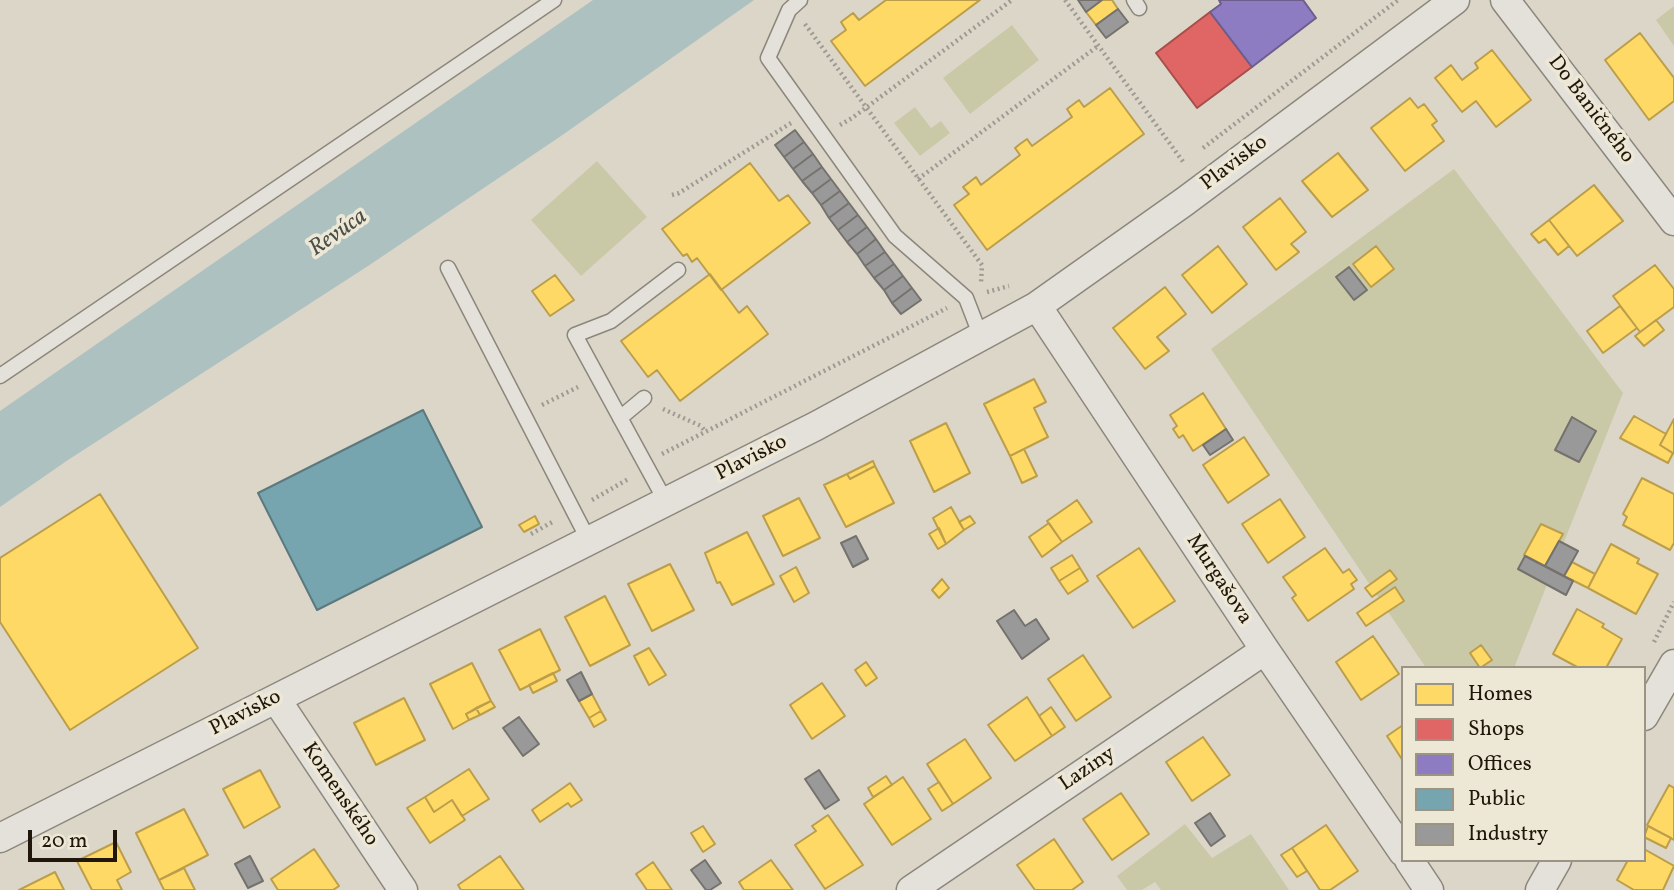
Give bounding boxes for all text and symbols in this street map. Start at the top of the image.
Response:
street label: Do Baničného [1541,51,1639,169]
street label: Plavisko [1197,131,1273,197]
water label: Revúca [305,204,373,264]
street label: Plavisko [712,430,792,488]
street label: Murgašova [1180,530,1256,630]
legend [1401,666,1646,862]
text: Homes [1468,680,1533,709]
street label: Plavisko [206,685,286,743]
text: Shops [1468,715,1524,744]
street label: Komenského [295,738,383,852]
street label: Laziny [1055,742,1121,798]
text: Offices [1468,750,1532,779]
text: Public [1468,785,1525,814]
scale bar [32,816,121,860]
text: Industry [1468,820,1548,849]
text: 20 m [41,827,87,856]

